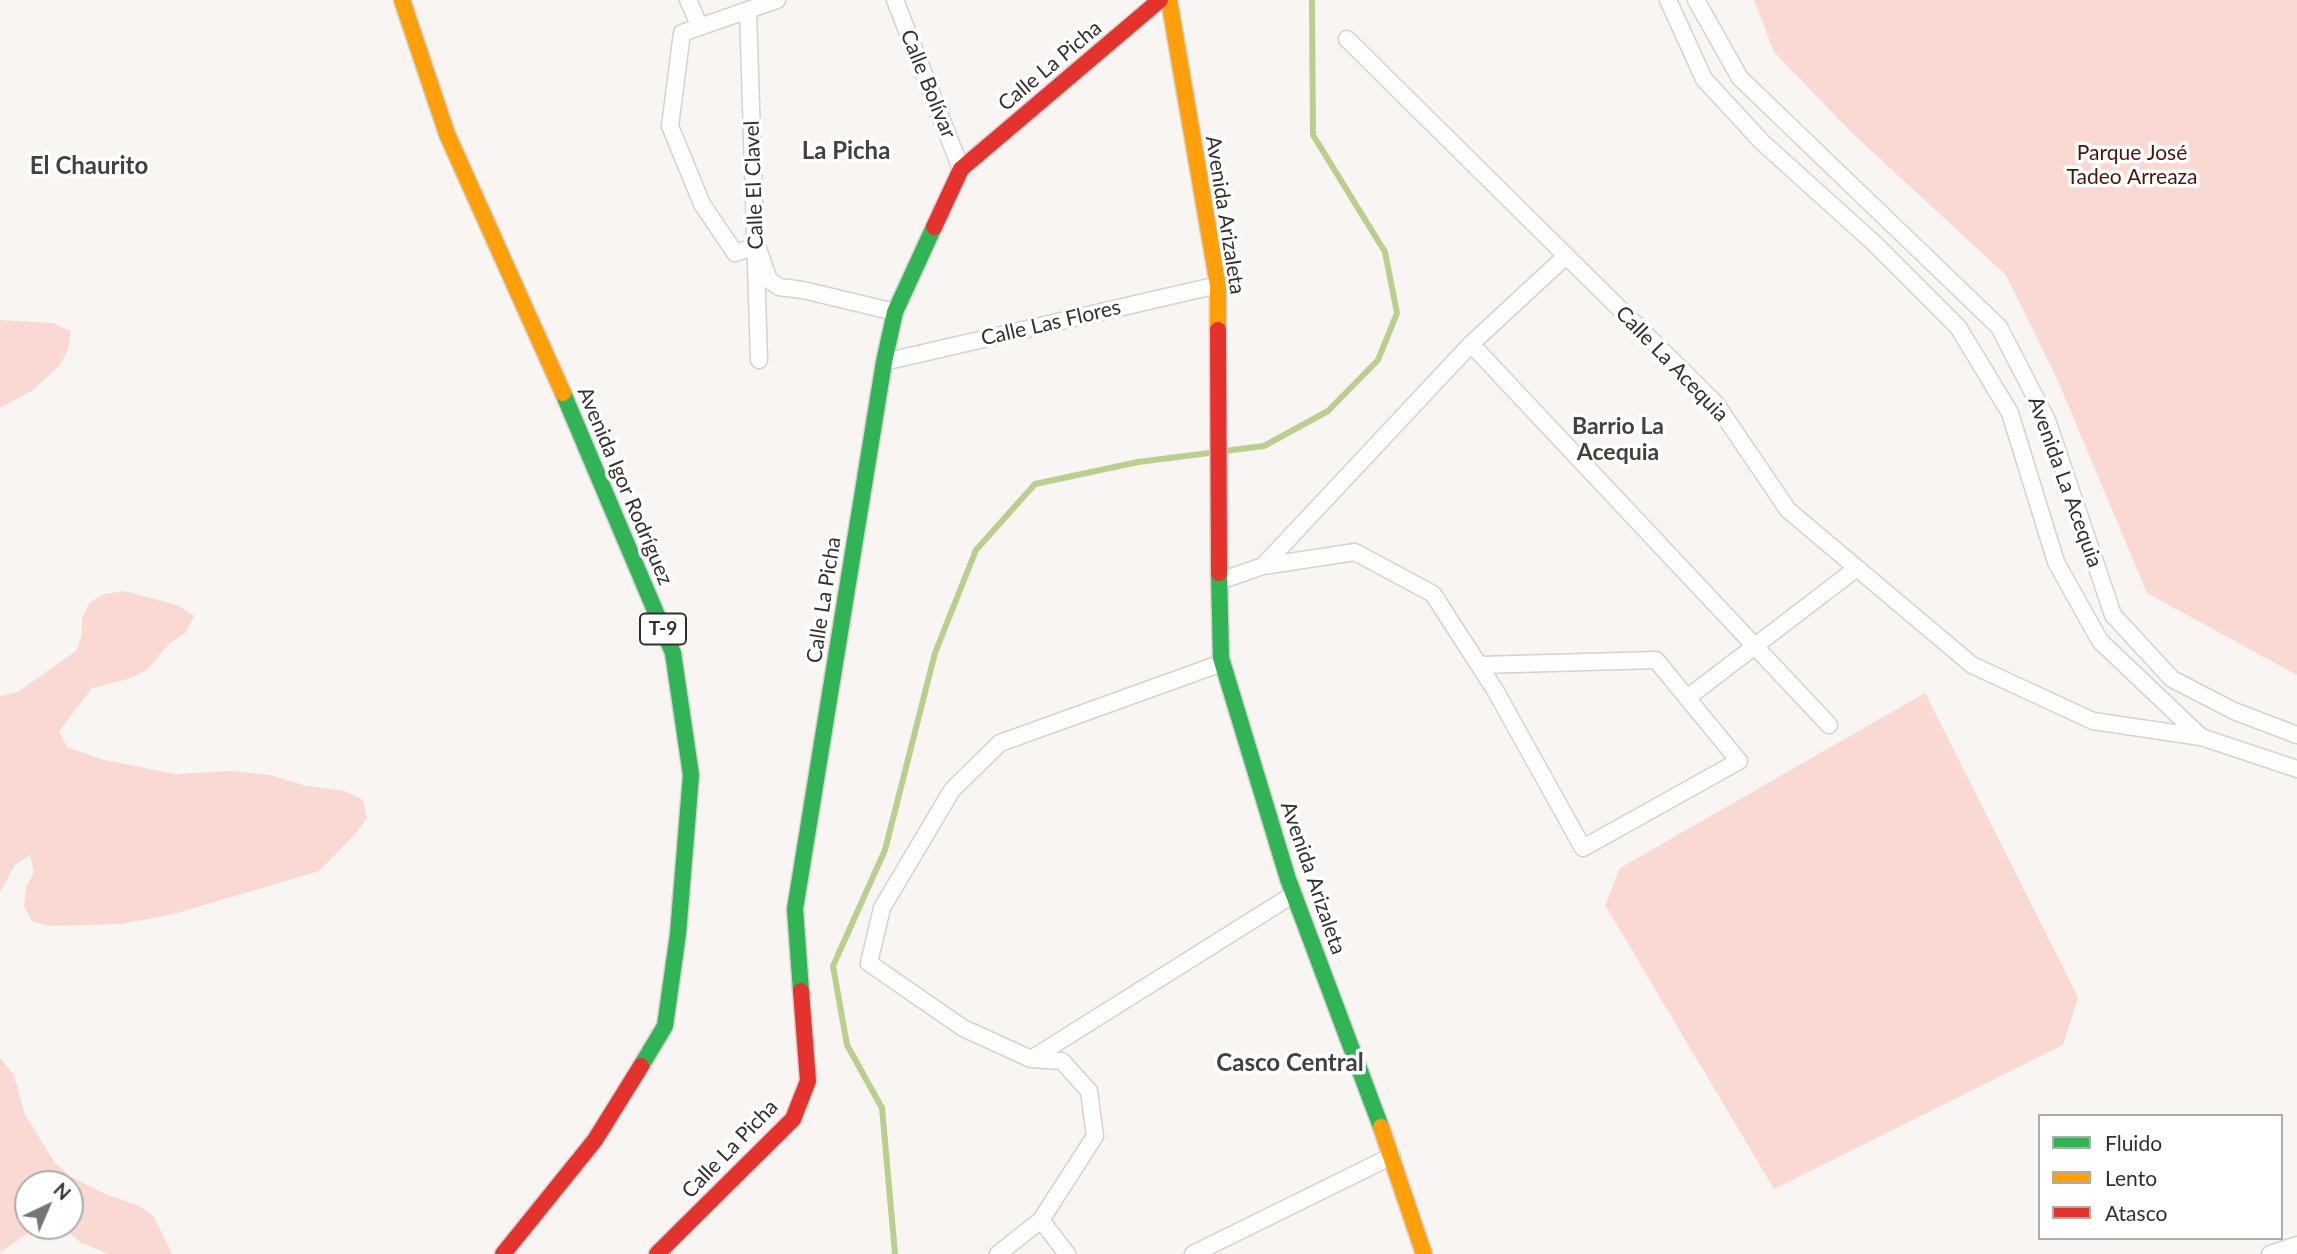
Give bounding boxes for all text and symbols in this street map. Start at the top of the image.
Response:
street label: Calle La Picha [993,15,1107,117]
street label: Calle Bolívar [895,26,961,142]
street label: Calle El Clavel [739,120,769,250]
street label: Avenida Arizaleta [1200,134,1250,296]
district label: La Picha [802,137,890,165]
park label: Parque José Tadeo Arreaza [2066,140,2198,190]
district label: El Chaurito [30,152,148,180]
street label: Calle Las Flores [979,295,1123,351]
street label: Calle La Acequia [1610,301,1734,427]
street label: Avenida Igor Rodríguez [572,383,678,589]
street label: Avenida La Acequia [2022,393,2108,571]
district label: Barrio La Acequia [1572,413,1664,467]
street label: Calle La Picha [802,535,846,665]
road number: T-9 [640,614,686,644]
street label: Avenida Arizaleta [1275,798,1351,958]
district label: Casco Central [1216,1049,1364,1077]
street label: Calle La Picha [677,1094,783,1204]
legend [2038,1114,2283,1240]
text: Fluido [2105,1130,2162,1155]
text: Lento [2105,1165,2157,1190]
north arrow [14,1170,84,1240]
text: N [49,1178,76,1204]
text: Atasco [2105,1200,2167,1225]

